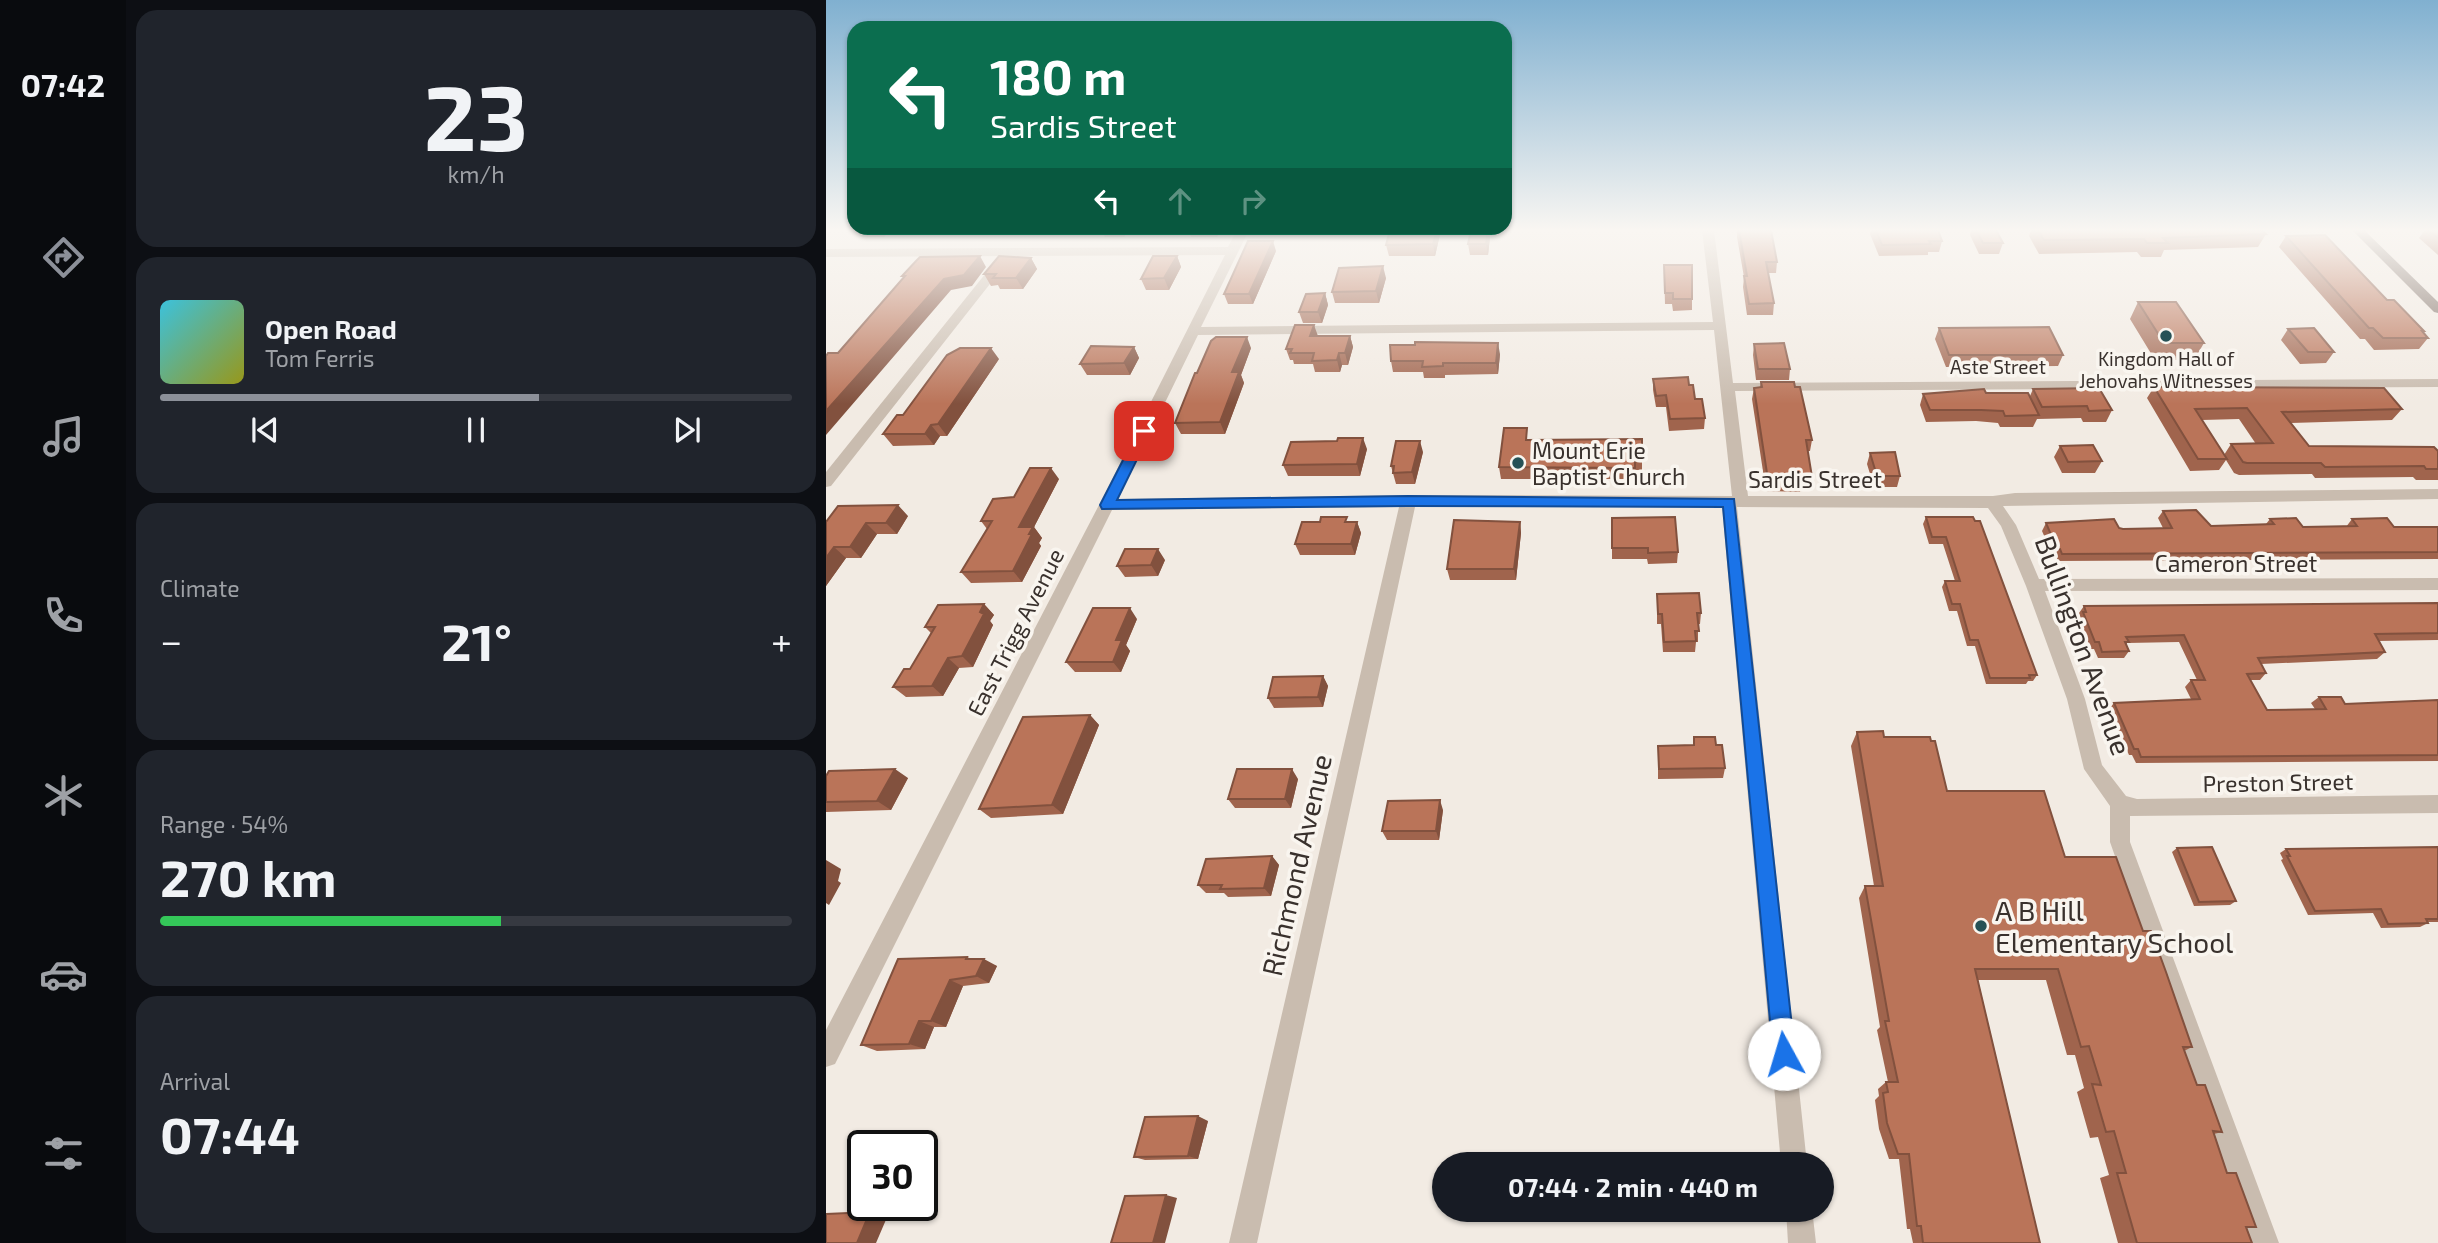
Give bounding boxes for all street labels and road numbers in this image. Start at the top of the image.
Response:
street label: Aste Street [1950,355,2046,378]
street label: Sardis Street [1748,465,1882,493]
street label: Bullington Avenue [2029,531,2139,759]
street label: East Trigg Avenue [961,544,1069,720]
street label: Cameron Street [2155,549,2318,577]
street label: Richmond Avenue [1254,751,1338,979]
street label: Preston Street [2202,767,2354,797]

